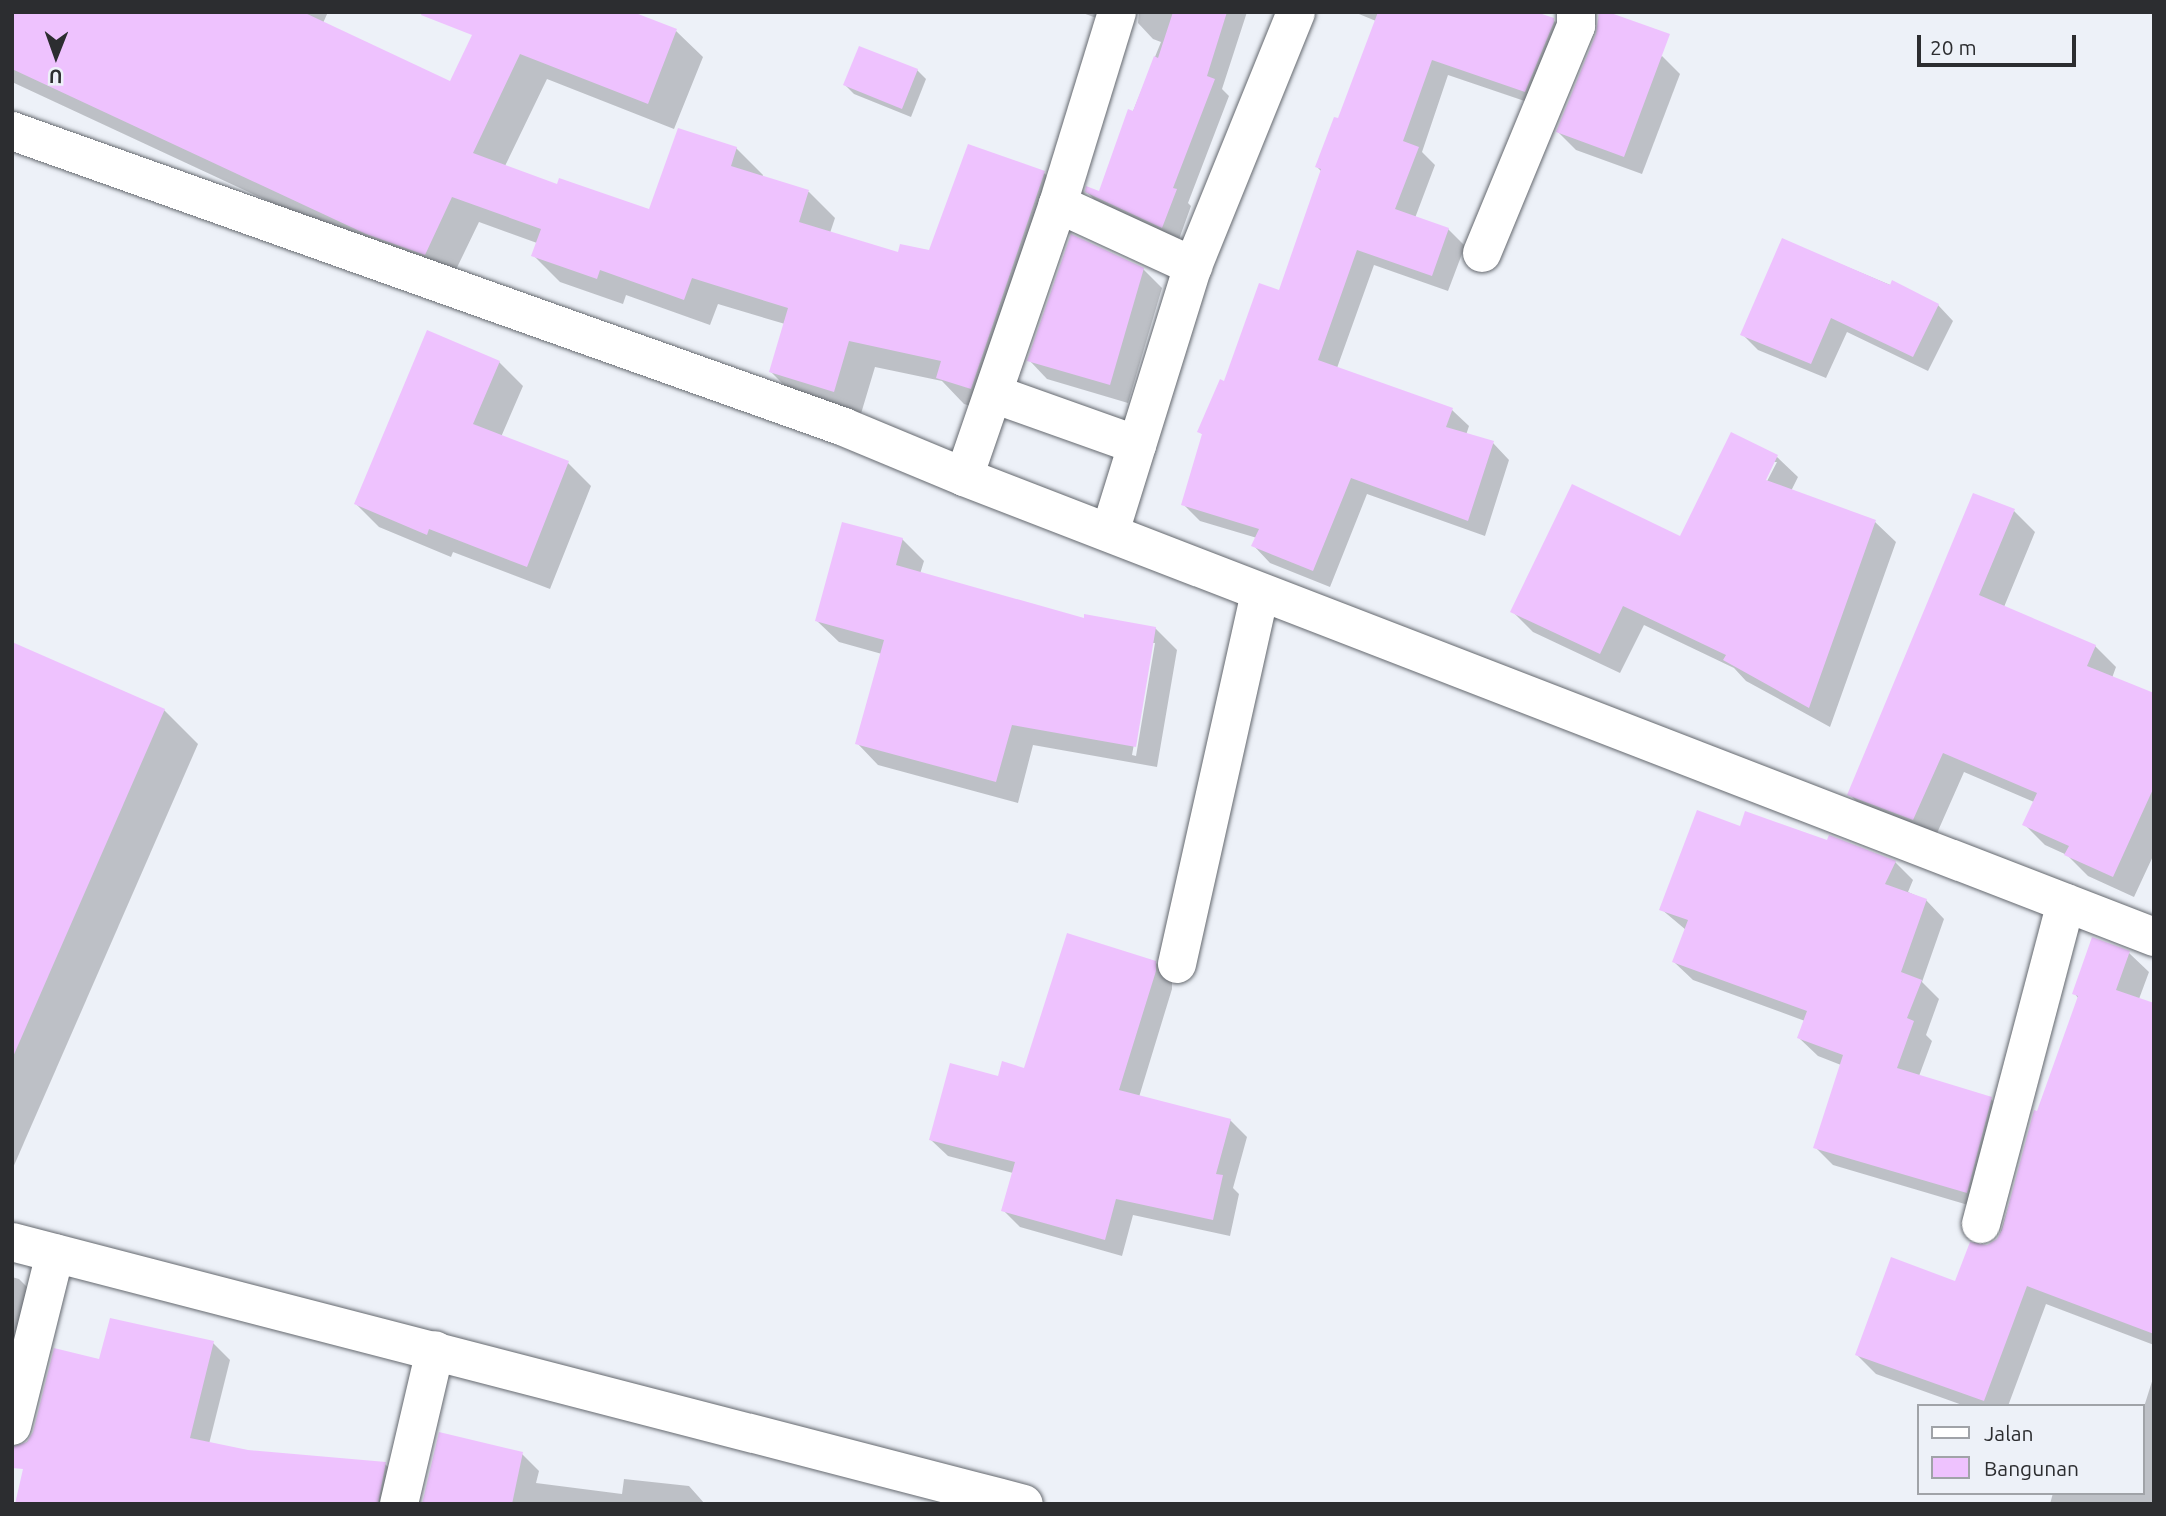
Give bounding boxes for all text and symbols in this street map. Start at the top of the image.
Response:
north arrow [21,21,91,91]
scale bar [1921,21,2080,65]
text: 20 m [1930,35,1977,59]
text: U [49,66,62,88]
legend [1918,1404,2145,1495]
text: Jalan [1984,1421,2033,1445]
text: Bangunan [1984,1456,2079,1480]

